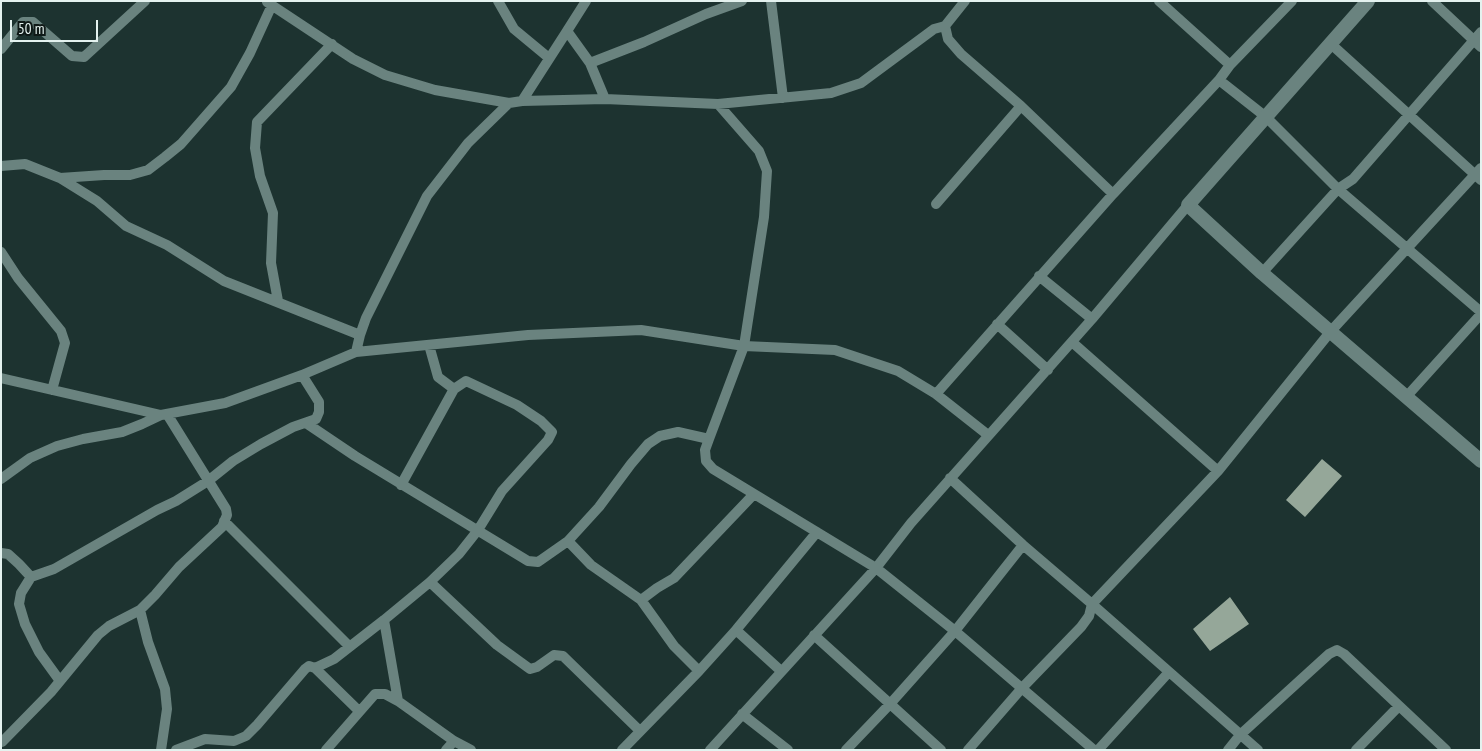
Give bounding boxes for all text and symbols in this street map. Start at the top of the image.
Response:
scale bar [12,10,100,42]
text: 50 m [18,19,44,38]

